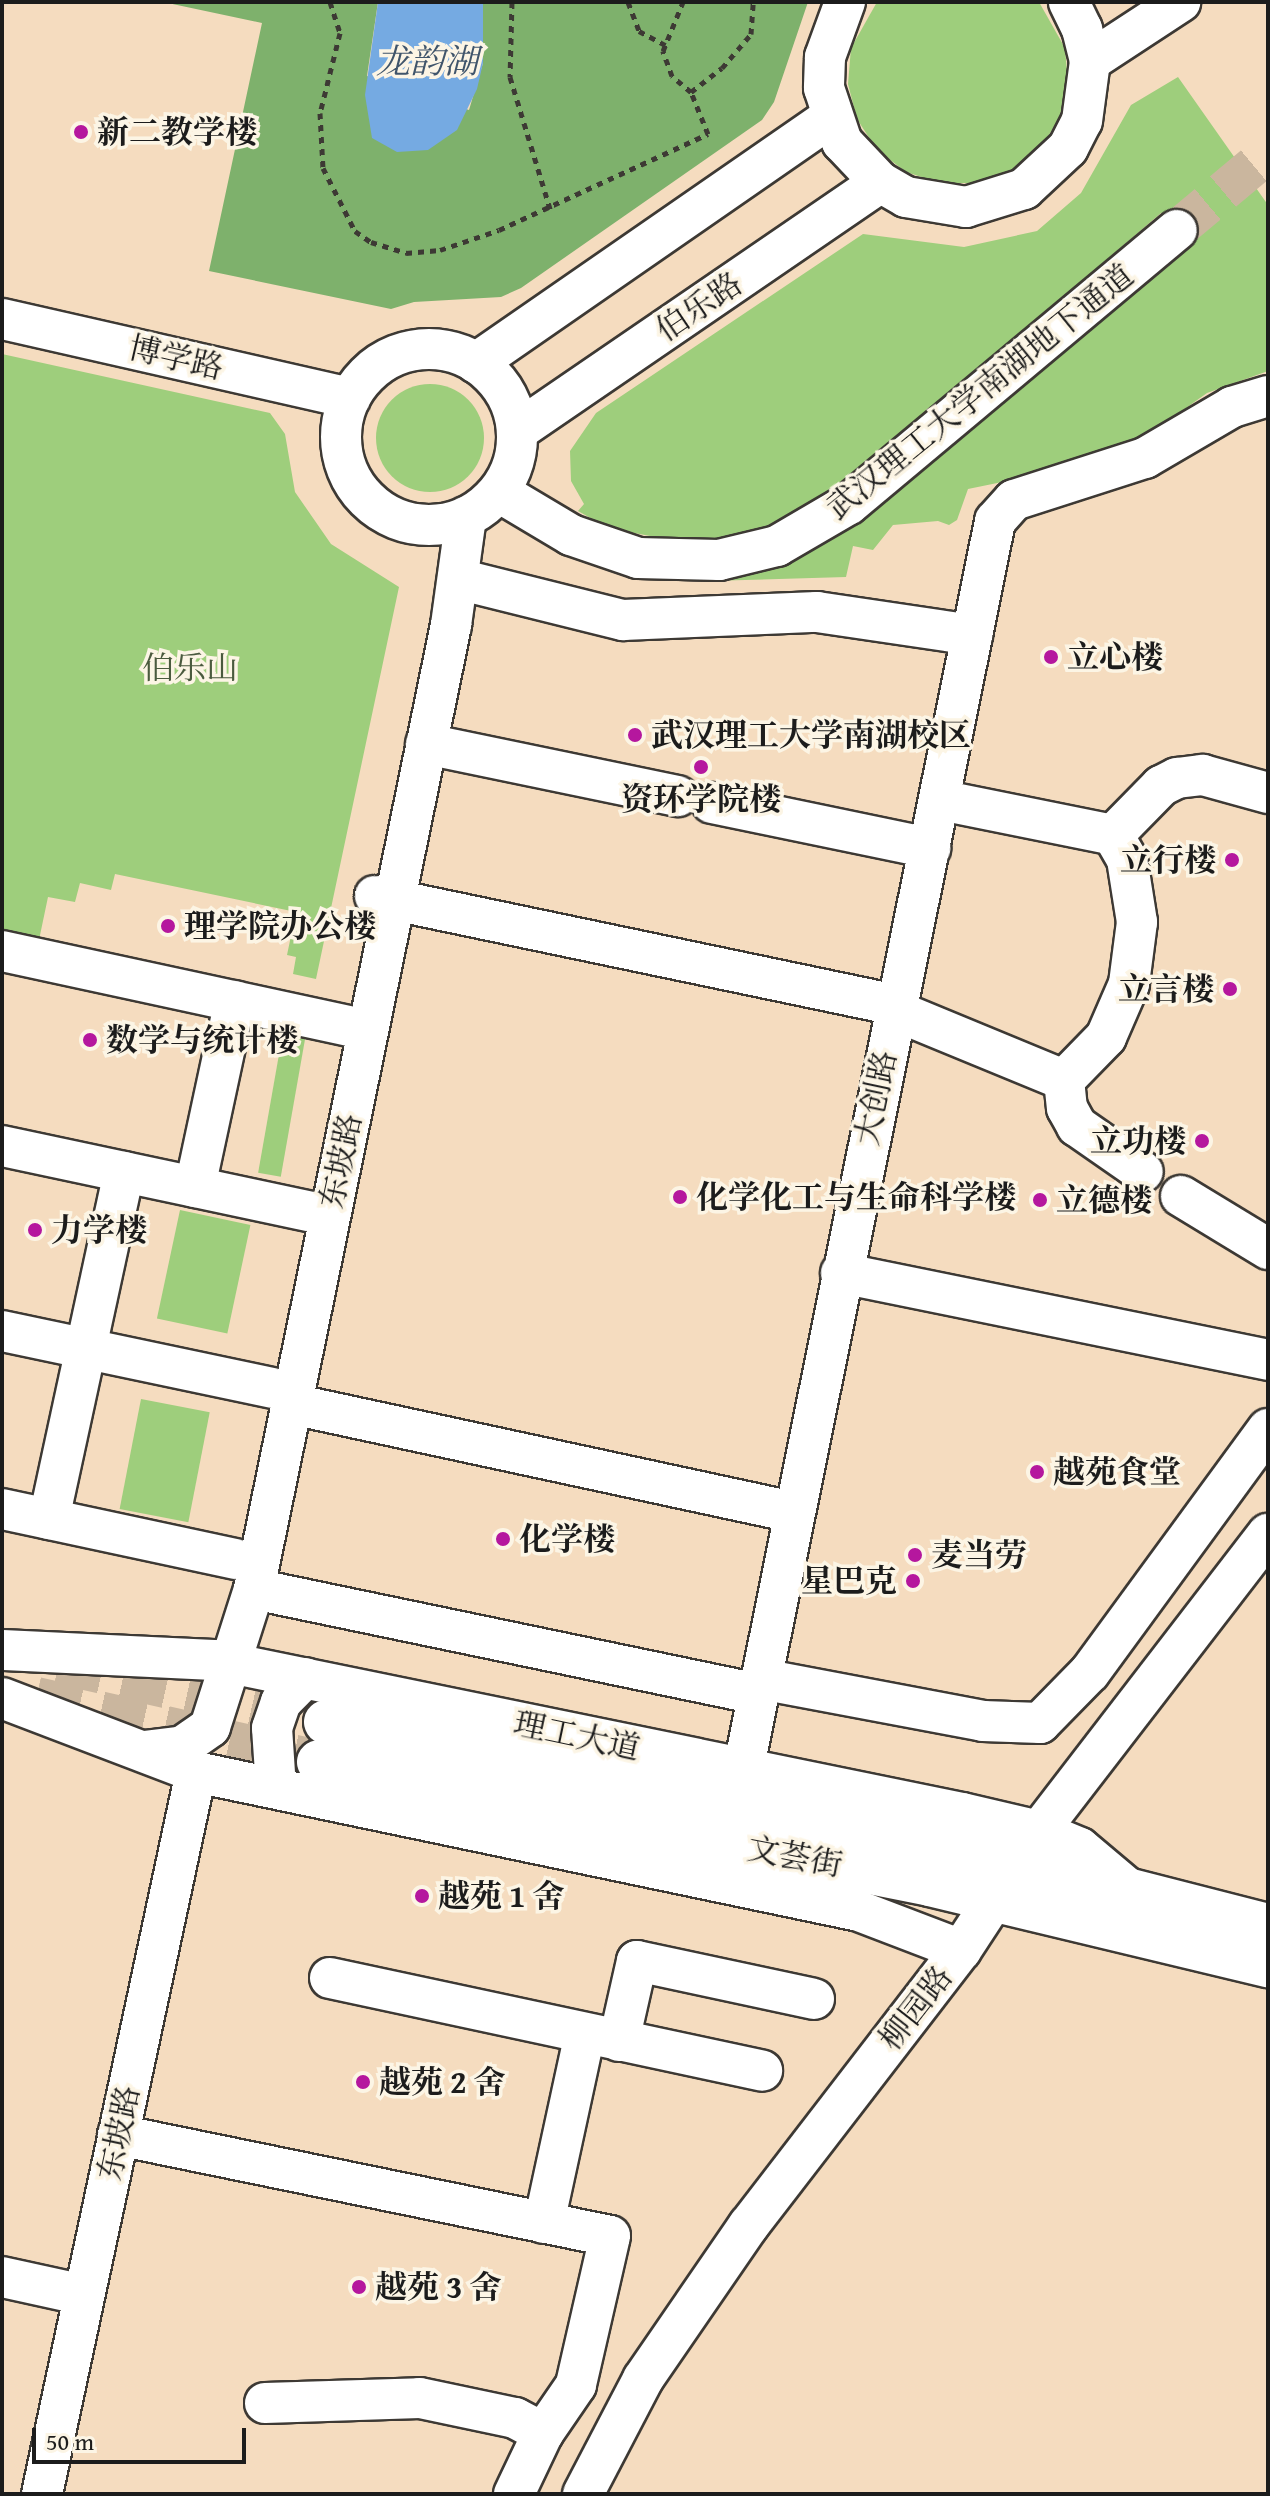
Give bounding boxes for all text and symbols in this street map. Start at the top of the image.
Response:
water label: 龙韵湖 [376,41,478,81]
place label: 新二教学楼 [97,113,257,151]
marker: 新二教学楼 [72,123,90,141]
street label: 武汉理工大学南湖地下通道 [819,256,1141,528]
street label: 伯乐路 [648,264,750,350]
street label: 博学路 [125,328,227,388]
place label: 立心楼 [1067,638,1163,676]
marker: 立心楼 [1042,648,1060,666]
park label: 伯乐山 [142,649,238,687]
place label: 武汉理工大学南湖校区 [651,716,971,754]
marker: 武汉理工大学南湖校区 [626,726,644,744]
marker: 资环学院楼 [692,758,710,776]
place label: 资环学院楼 [621,780,781,818]
place label: 立行楼 [1120,841,1216,879]
marker: 立行楼 [1223,851,1241,869]
place label: 理学院办公楼 [184,907,376,945]
marker: 理学院办公楼 [159,917,177,935]
place label: 立言楼 [1118,970,1214,1008]
marker: 立言楼 [1221,980,1239,998]
place label: 数学与统计楼 [106,1021,298,1059]
marker: 数学与统计楼 [81,1031,99,1049]
street label: 大创路 [847,1047,905,1149]
street label: 东坡路 [312,1110,370,1212]
place label: 立功楼 [1090,1122,1186,1160]
marker: 立功楼 [1193,1132,1211,1150]
place label: 化学化工与生命科学楼 [696,1178,1016,1216]
place label: 立德楼 [1056,1181,1152,1219]
marker: 化学化工与生命科学楼 [671,1188,689,1206]
marker: 立德楼 [1031,1191,1049,1209]
place label: 力学楼 [51,1211,147,1249]
marker: 力学楼 [26,1221,44,1239]
place label: 越苑食堂 [1053,1453,1181,1491]
marker: 越苑食堂 [1028,1463,1046,1481]
place label: 化学楼 [519,1520,615,1558]
marker: 化学楼 [494,1530,512,1548]
place label: 麦当劳 [931,1536,1027,1574]
marker: 麦当劳 [906,1546,924,1564]
place label: 星巴克 [801,1562,897,1600]
marker: 星巴克 [904,1572,922,1590]
street label: 理工大道 [510,1704,644,1768]
street label: 文荟街 [744,1829,846,1885]
place label: 越苑 1 舍 [438,1877,565,1915]
marker: 越苑 1 舍 [413,1887,431,1905]
street label: 柳园路 [871,1958,961,2058]
place label: 越苑 2 舍 [379,2063,506,2101]
marker: 越苑 2 舍 [354,2073,372,2091]
street label: 东坡路 [90,2082,148,2184]
place label: 越苑 3 舍 [375,2268,502,2306]
marker: 越苑 3 舍 [350,2278,368,2296]
scale bar [36,2412,250,2462]
text: 50 m [46,2424,94,2459]

